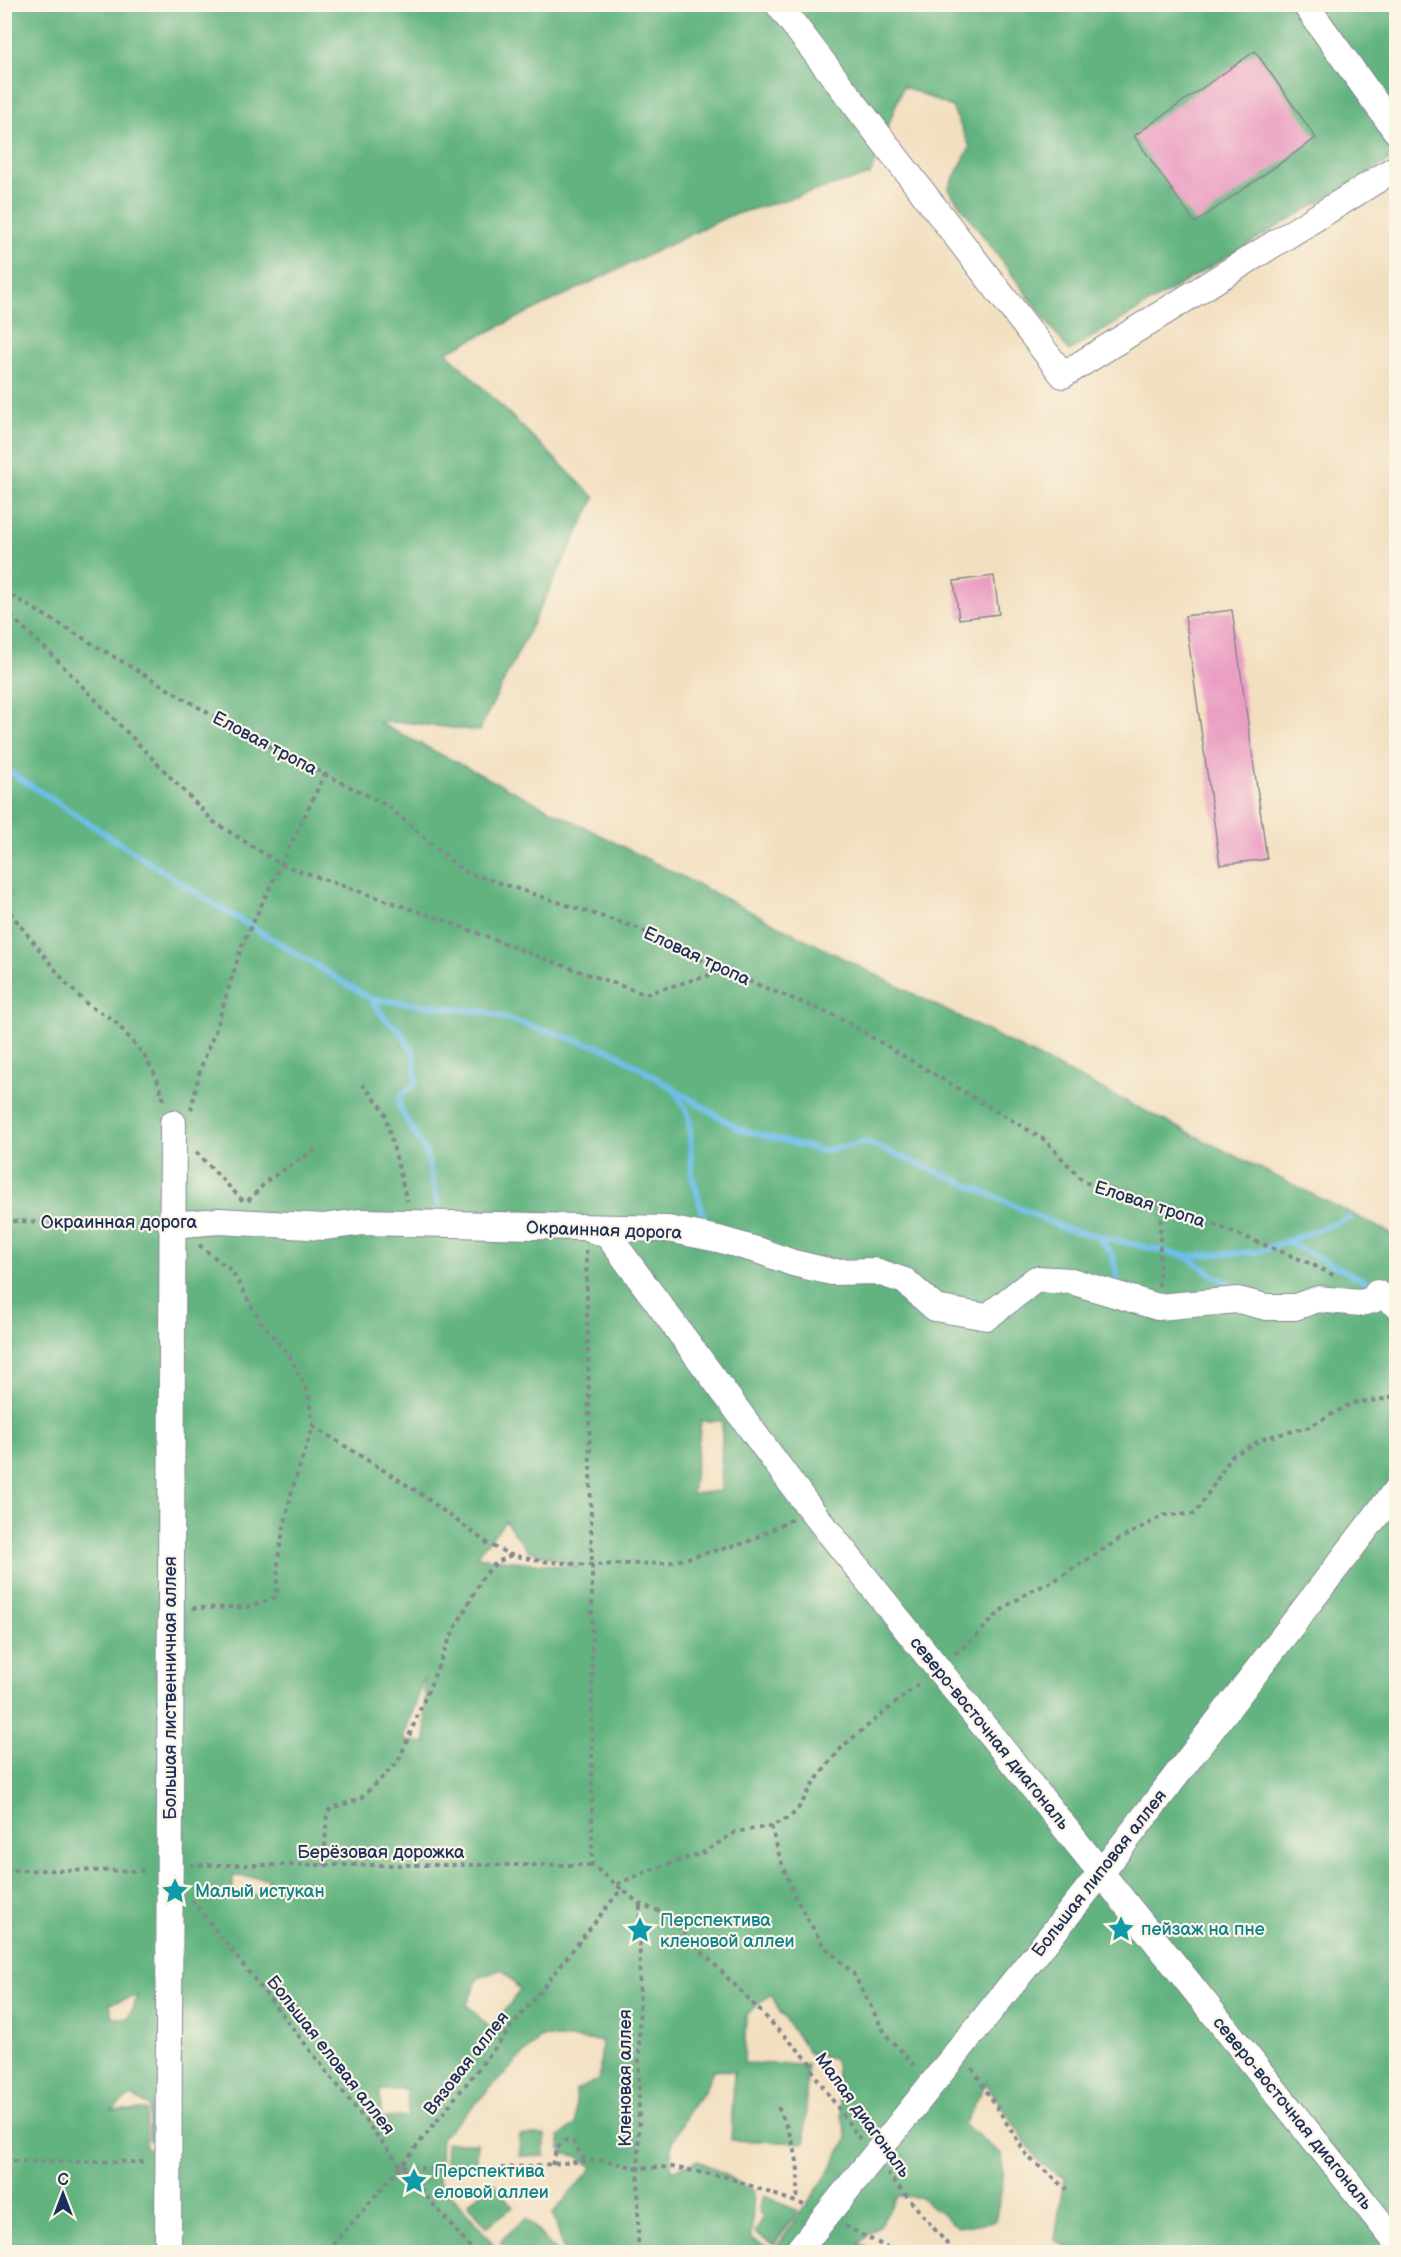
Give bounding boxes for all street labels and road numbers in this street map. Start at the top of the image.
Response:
street label: Еловая тропа [209,707,321,780]
street label: Еловая тропа [640,923,754,990]
street label: Еловая тропа [1092,1177,1208,1232]
street label: Окраинная дорога [41,1212,198,1233]
street label: Окраинная дорога [525,1217,683,1244]
street label: Большая лиственничная аллея [160,1556,181,1820]
street label: северо-восточная диагональ [905,1633,1074,1834]
street label: Большая липовая аллея [1028,1786,1171,1961]
street label: Берёзовая дорожка [297,1842,465,1863]
street label: Большая еловая аллея [262,1972,399,2139]
street label: Вязовая аллея [419,2007,513,2119]
street label: Кленовая аллея [615,2009,636,2147]
street label: северо-восточная диагональ [1208,2013,1377,2214]
street label: Малая диагональ [810,2049,915,2182]

